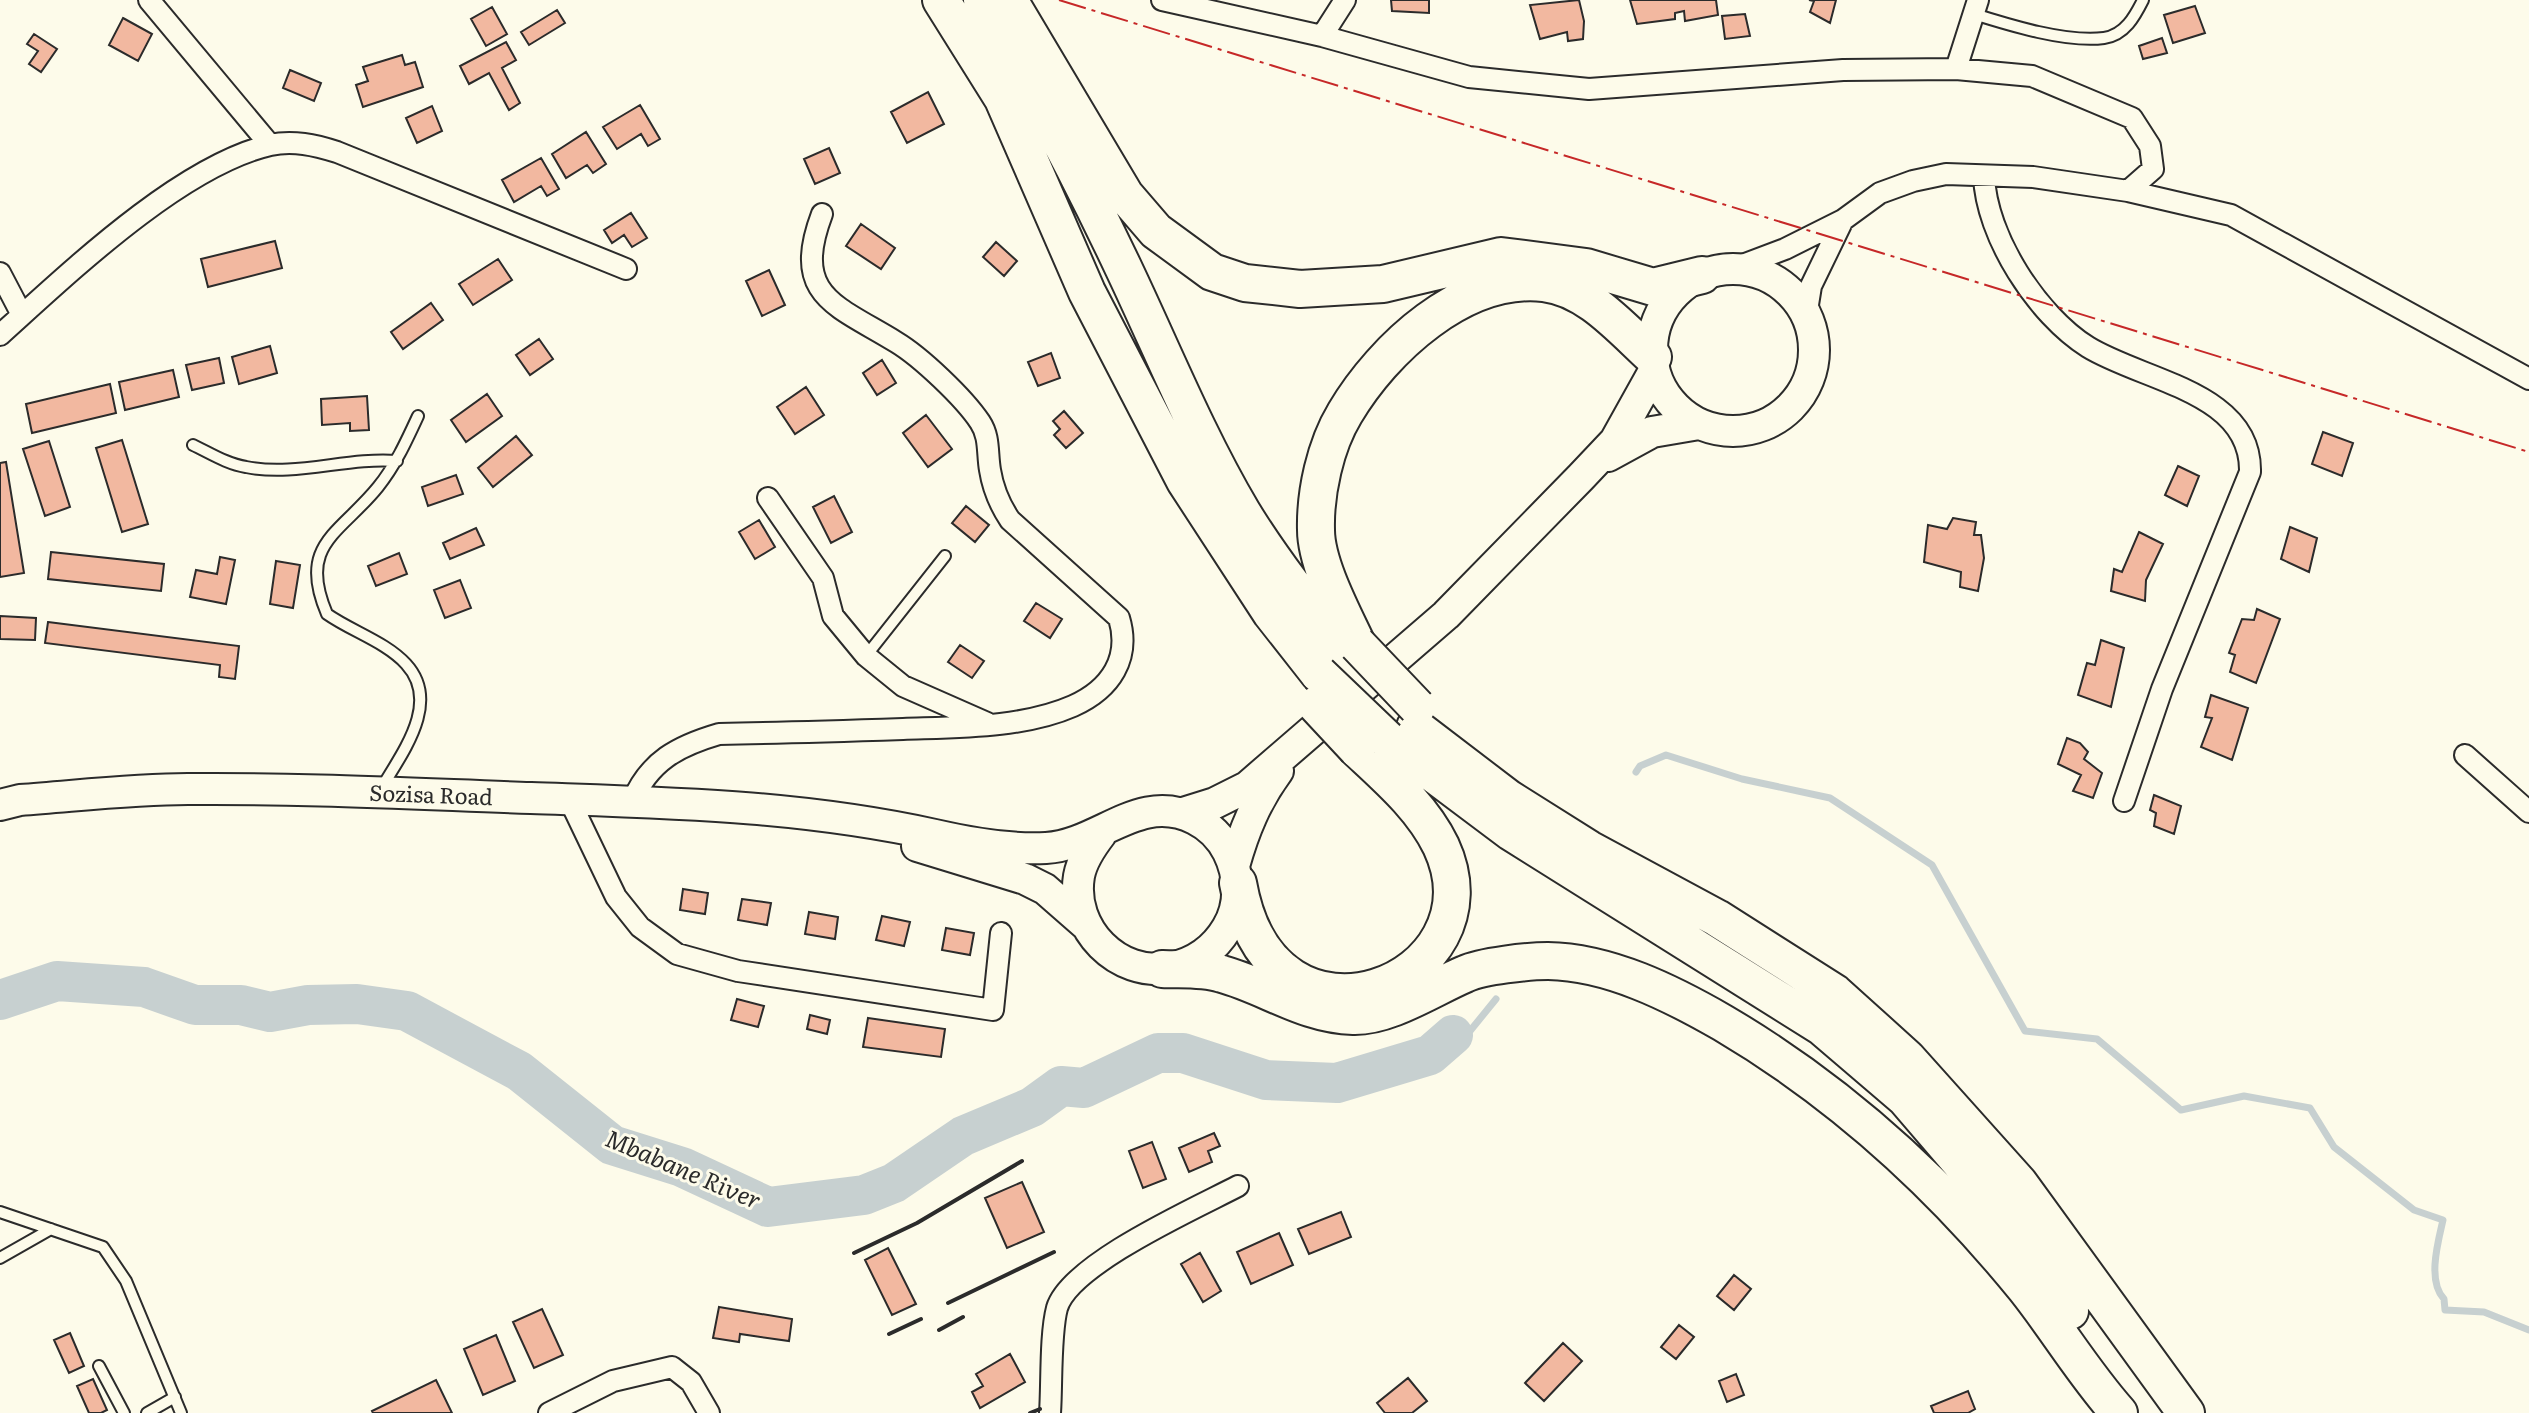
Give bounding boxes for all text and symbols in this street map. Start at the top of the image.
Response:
street label: Sozisa Road [369,775,493,812]
water label: Mbabane River [601,1119,767,1216]

